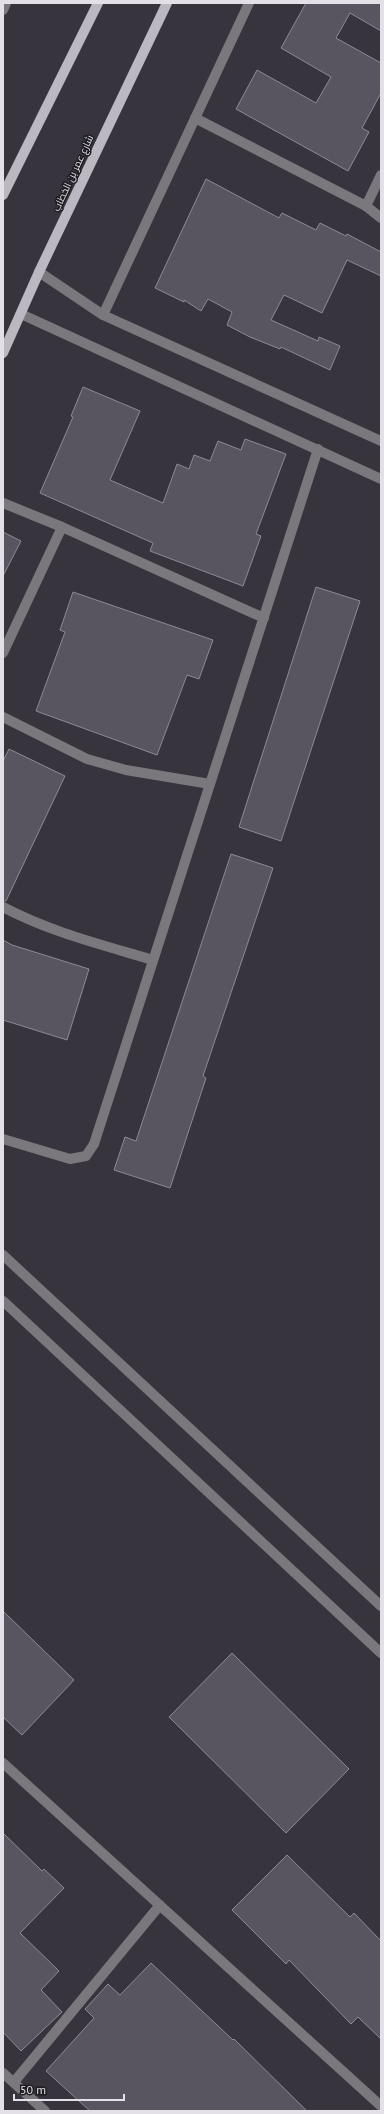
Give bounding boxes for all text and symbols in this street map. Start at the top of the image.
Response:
street label: شارع عمر بن الخطاب [50,133,96,213]
scale bar [14,2076,124,2102]
text: 50 m [20,2082,46,2097]

